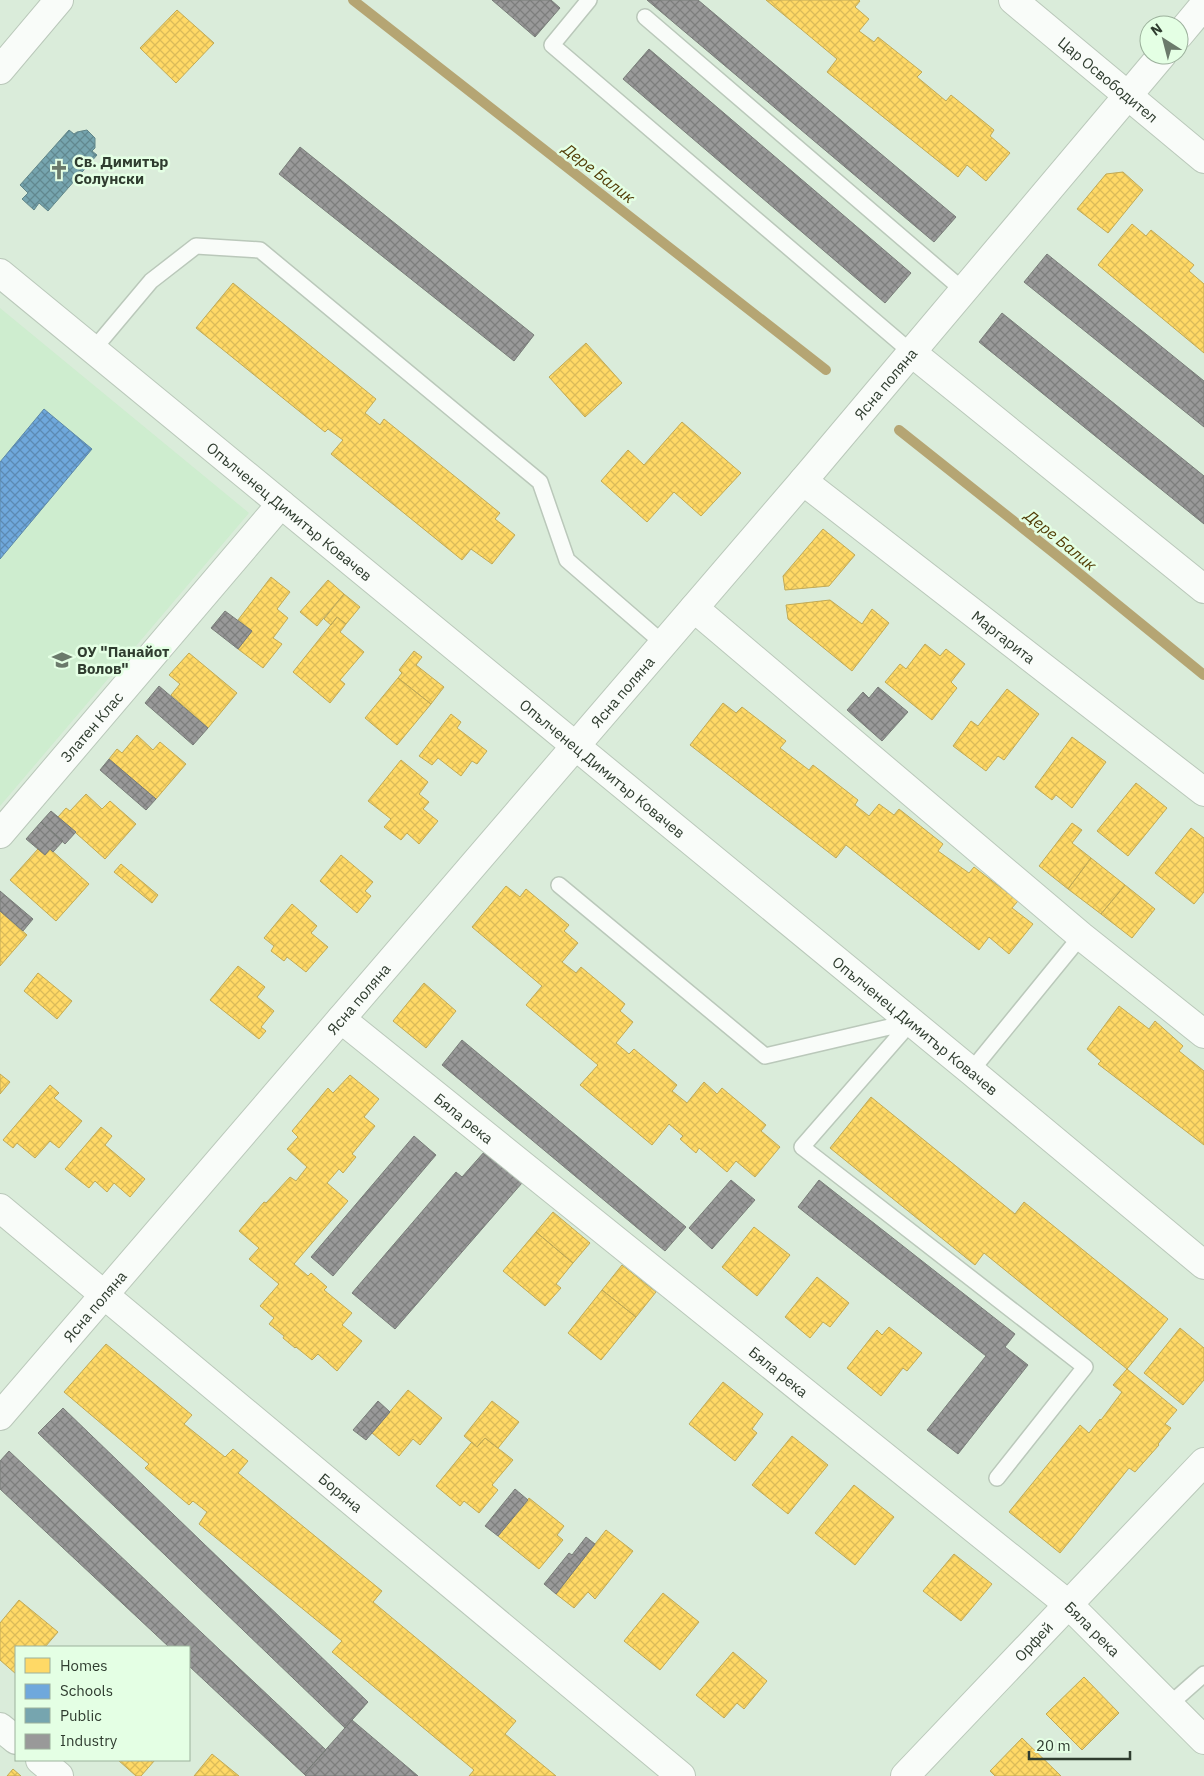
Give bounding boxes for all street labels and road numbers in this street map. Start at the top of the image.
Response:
street label: Цар Освободител [1054,32,1162,126]
street label: Ясна поляна [850,344,921,423]
street label: Опълченец Димитър Ковачев [203,437,376,585]
street label: Маргарита [968,606,1039,667]
street label: Ясна поляна [586,652,658,731]
street label: Златен Клас [56,687,127,766]
street label: Опълченец Димитър Ковачев [516,695,689,842]
street label: Опълченец Димитър Ковачев [829,952,1002,1099]
street label: Ясна поляна [323,959,394,1038]
street label: Бяла река [431,1089,498,1148]
street label: Ясна поляна [59,1266,130,1346]
street label: Бяла река [745,1342,812,1401]
street label: Боряна [315,1469,367,1516]
street label: Бяла река [1061,1597,1124,1660]
street label: Орфей [1010,1617,1057,1665]

